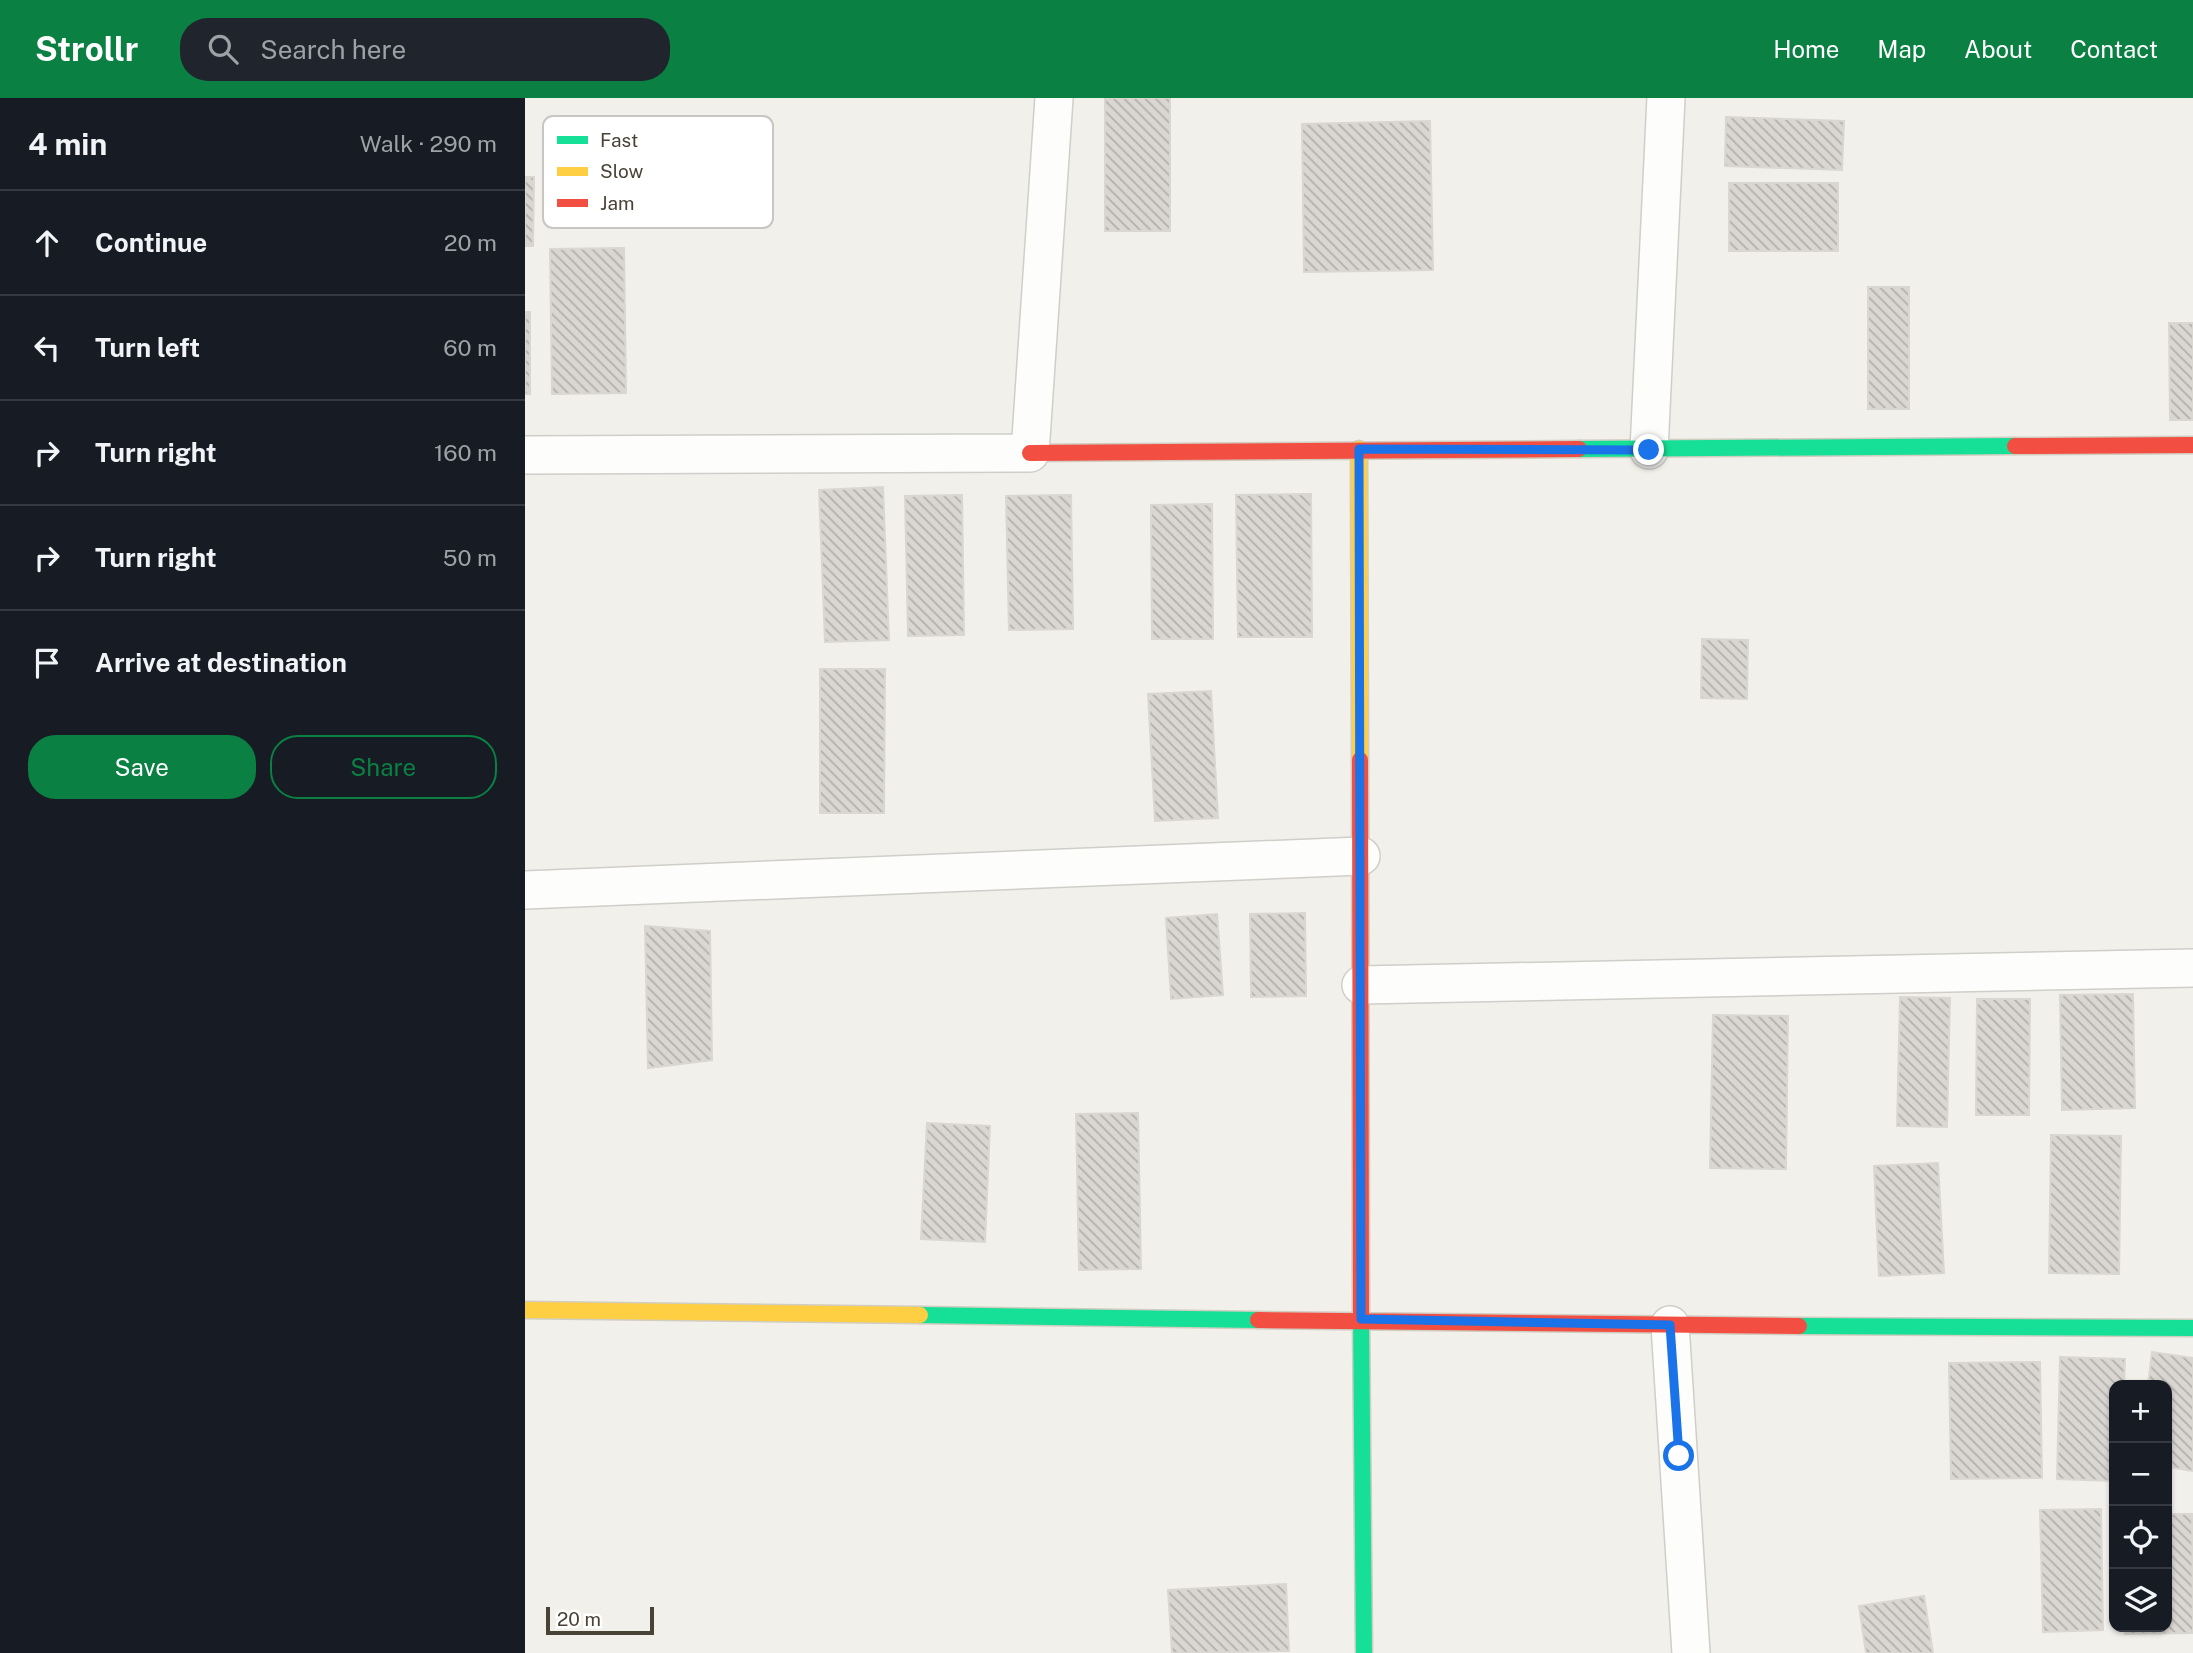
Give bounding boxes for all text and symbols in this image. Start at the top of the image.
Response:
search box [180,18,670,81]
text: Strollr [35,30,138,68]
icon: search [204,30,242,68]
text: Search here [260,34,406,65]
text: Home [1773,35,1839,63]
text: Map [1877,35,1926,63]
text: About [1964,35,2032,63]
text: Contact [2070,35,2158,63]
legend [543,116,773,228]
text: 4 min [28,126,107,162]
text: Fast [600,129,638,151]
text: Walk · 290 m [360,130,497,157]
text: Slow [600,160,644,182]
text: Jam [600,192,634,214]
icon: ahead [28,224,66,262]
text: Continue [95,227,207,258]
text: 20 m [444,229,497,256]
icon: left [28,329,66,367]
text: Turn left [95,332,200,363]
text: 60 m [443,334,497,361]
icon: right [28,434,66,472]
route end [1633,434,1664,465]
text: Turn right [95,437,217,468]
text: 160 m [434,439,497,466]
icon: right [28,539,66,577]
text: Turn right [95,542,217,573]
text: 50 m [443,544,497,571]
icon: arrive [28,644,66,682]
text: Arrive at destination [95,647,347,678]
button: Save [28,735,256,799]
button: Share [270,735,497,799]
map controls [2109,1380,2172,1632]
button: + [2109,1380,2172,1443]
route start [1663,1440,1694,1471]
button: − [2109,1443,2172,1506]
button: locate [2109,1506,2172,1569]
button: layers [2109,1569,2172,1632]
scale bar [546,1604,655,1636]
text: 20 m [557,1608,601,1630]

